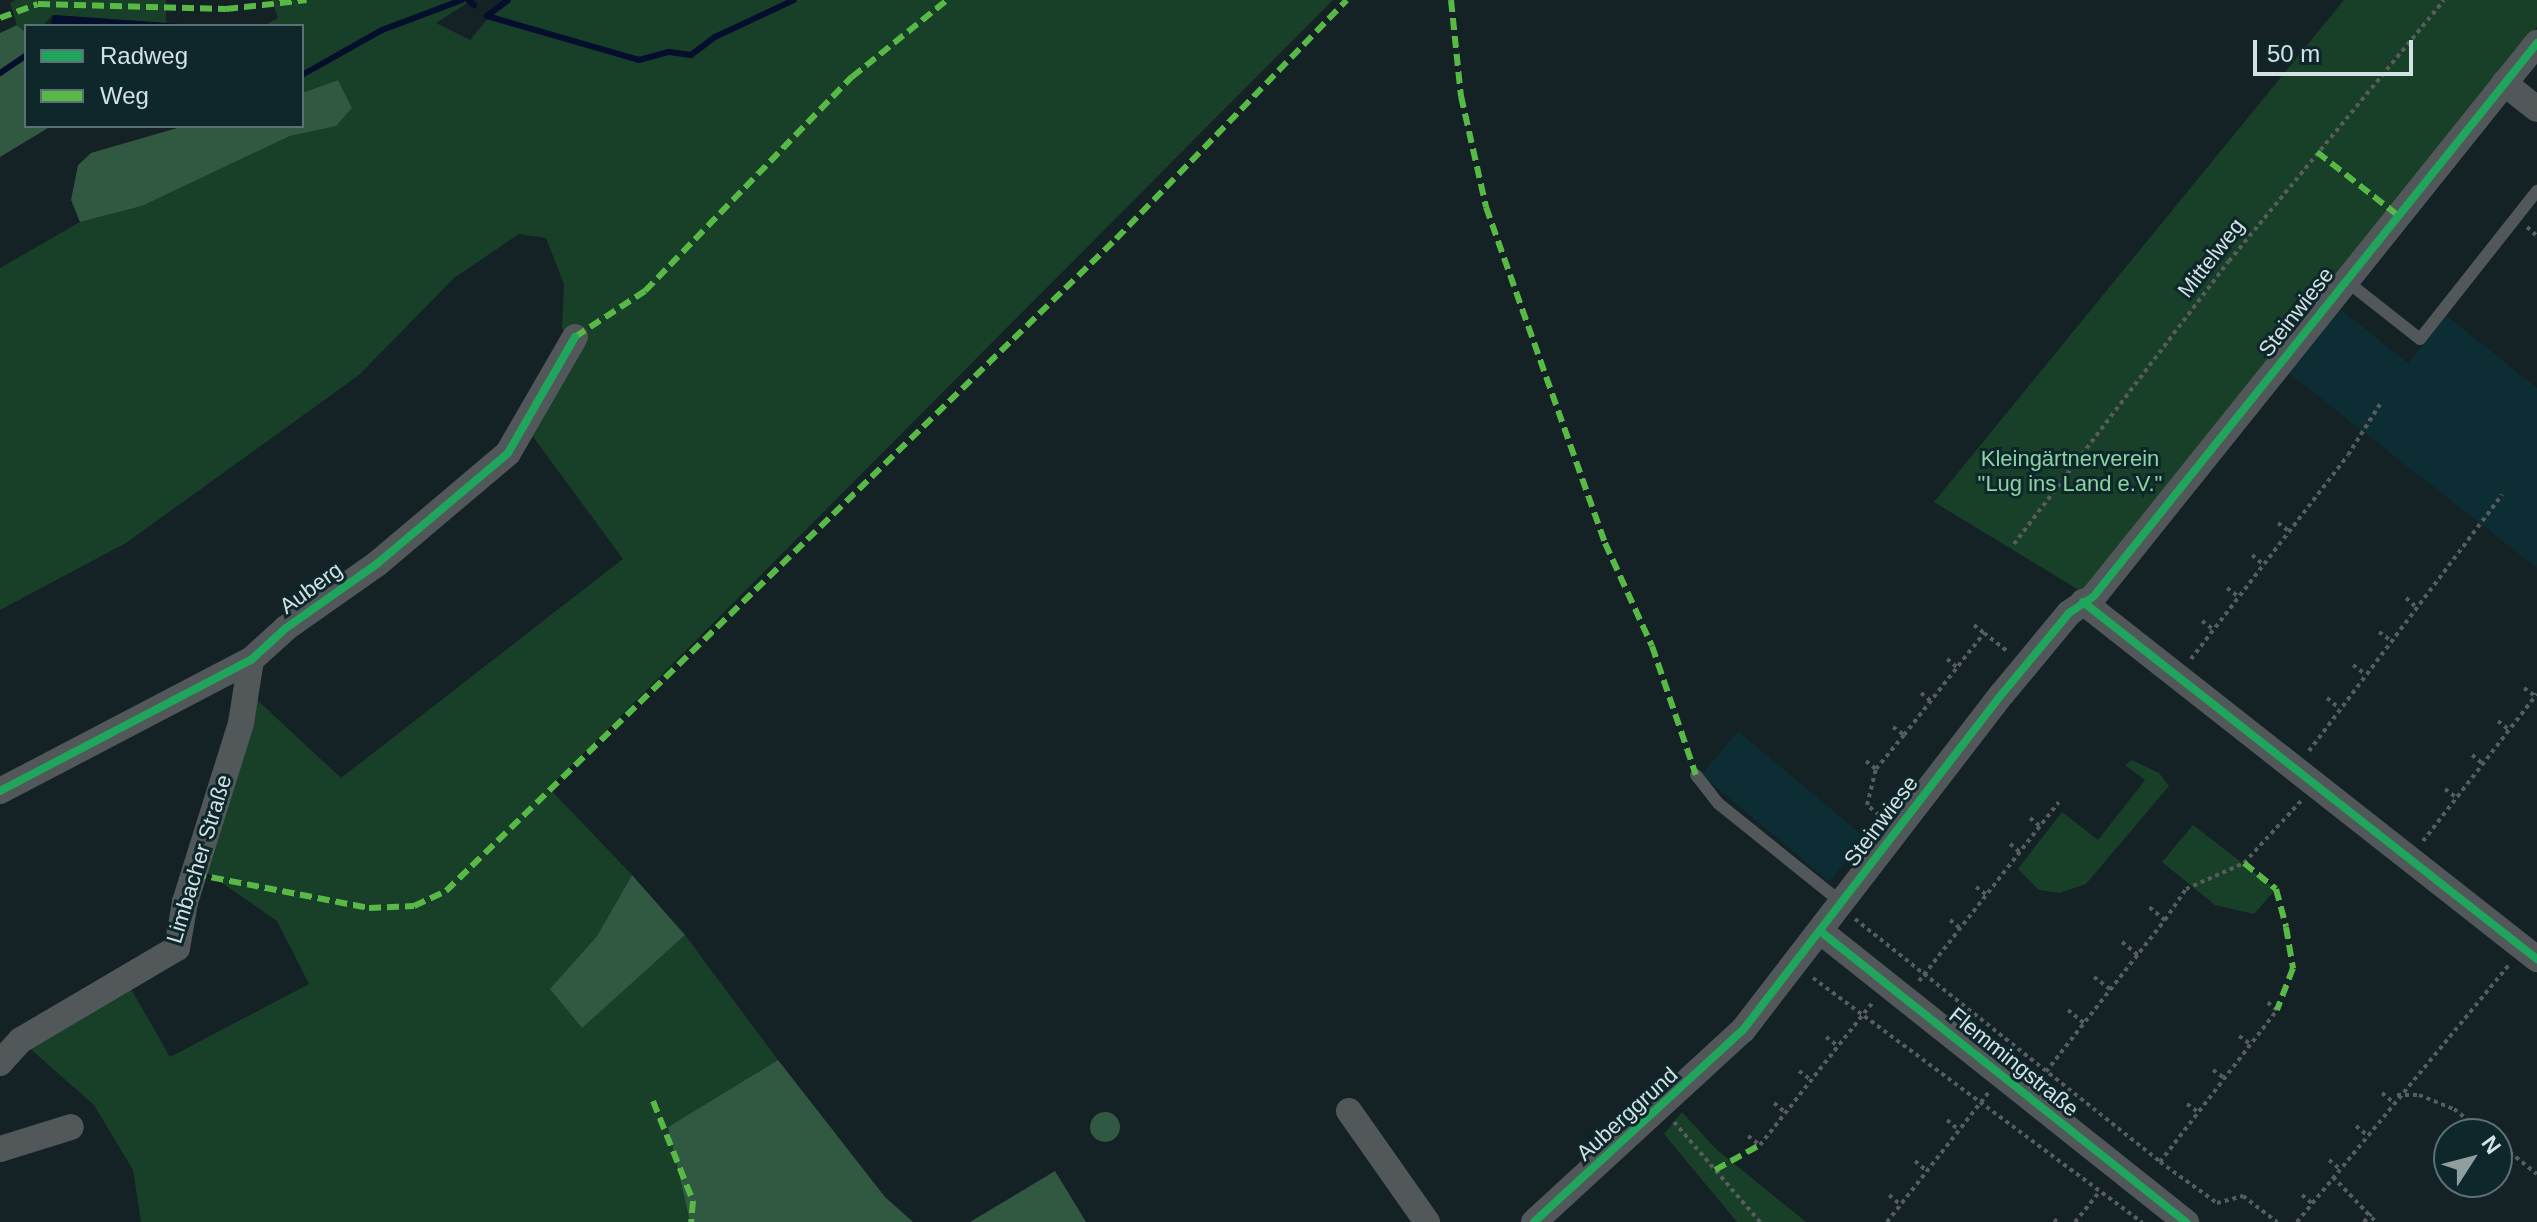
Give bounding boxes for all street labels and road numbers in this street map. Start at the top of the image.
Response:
street label: Mittelweg [2172,213,2250,303]
street label: Steinwiese [2253,262,2339,362]
street label: Auberg [275,556,347,620]
street label: Steinwiese [1838,771,1924,871]
street label: Limbacher Straße [161,772,237,946]
street label: Flemmingstraße [1944,1002,2084,1122]
street label: Auberggrund [1571,1062,1683,1166]

